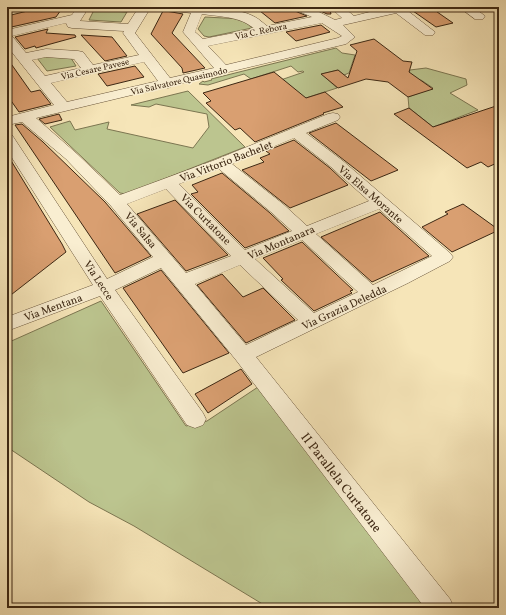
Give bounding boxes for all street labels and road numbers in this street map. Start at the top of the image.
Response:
street label: Via C. Rebora [234,20,289,43]
street label: Via Cesare Pavese [60,55,130,84]
street label: Via Salvatore Quasimodo [129,64,229,99]
street label: Via Vittorio Bachelet [178,138,275,187]
street label: Via Elsa Morante [334,163,406,228]
street label: Via Curtatone [176,191,234,249]
street label: Via Salsa [120,210,160,253]
street label: Via Montanara [246,222,318,264]
street label: Via Lecce [79,258,116,304]
street label: Via Grazia Deledda [300,282,390,335]
street label: Via Mentana [22,291,85,326]
street label: II Parallela Curtatone [296,430,385,537]

